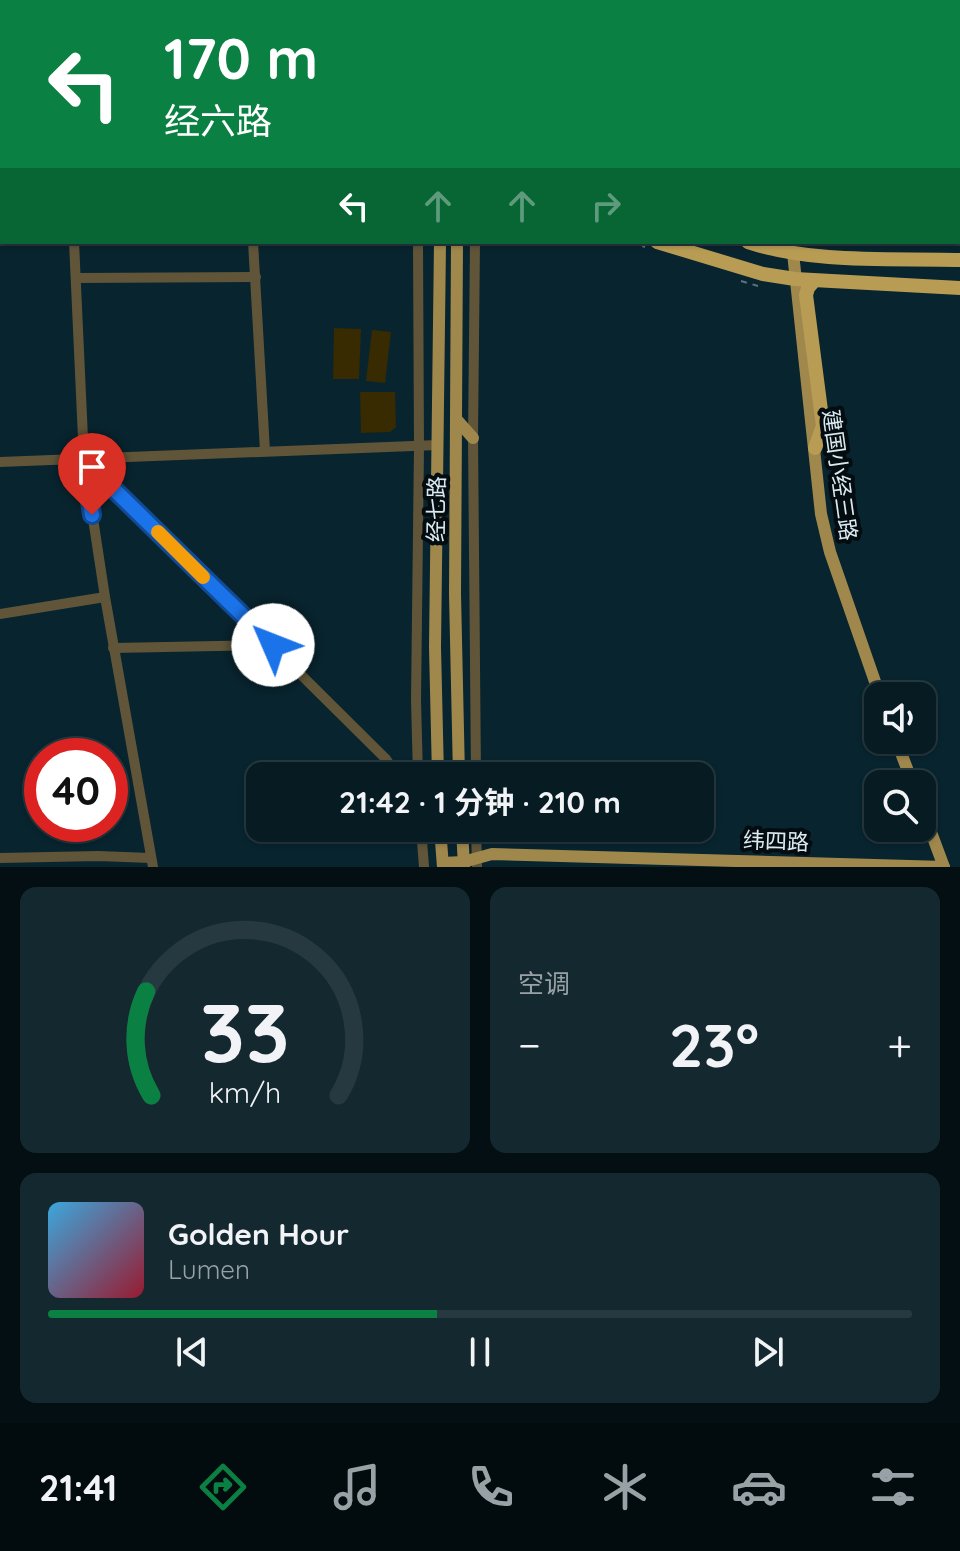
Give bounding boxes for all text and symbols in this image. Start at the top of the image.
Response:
text: 170 m [164,23,318,93]
icon: left [32,32,136,136]
text: 经六路 [164,98,272,143]
icon: left [332,184,376,228]
icon: ahead [416,184,460,228]
icon: ahead [500,184,544,228]
icon: right [584,184,628,228]
street label: 建国小经三路 [817,408,863,542]
pin [58,433,126,515]
icon: arrive [70,445,114,489]
street label: 经七路 [421,476,451,542]
position arrow [231,603,315,687]
map controls [864,682,936,842]
button: sound [864,682,936,754]
speed limit sign: 40 [24,738,128,842]
button: search [864,770,936,842]
text: 21:42 · 1 分钟 · 210 m [339,783,621,821]
street label: 纬四路 [743,826,809,856]
text: 空调 [518,967,570,1000]
text: 33 [200,979,290,1083]
text: 23° [669,1007,759,1082]
text: − [518,1017,541,1072]
text: + [887,1017,912,1072]
text: km/h [209,1074,281,1110]
text: Golden Hour [168,1215,349,1253]
text: Lumen [168,1253,250,1286]
icon: previous [170,1330,214,1374]
icon: pause [458,1330,502,1374]
icon: next [746,1330,790,1374]
icon: directions [195,1459,251,1515]
icon: music [329,1459,385,1515]
icon: phone [463,1459,519,1515]
icon: climate [597,1459,653,1515]
icon: car [731,1459,787,1515]
icon: filters [865,1459,921,1515]
text: 21:41 [39,1465,117,1510]

